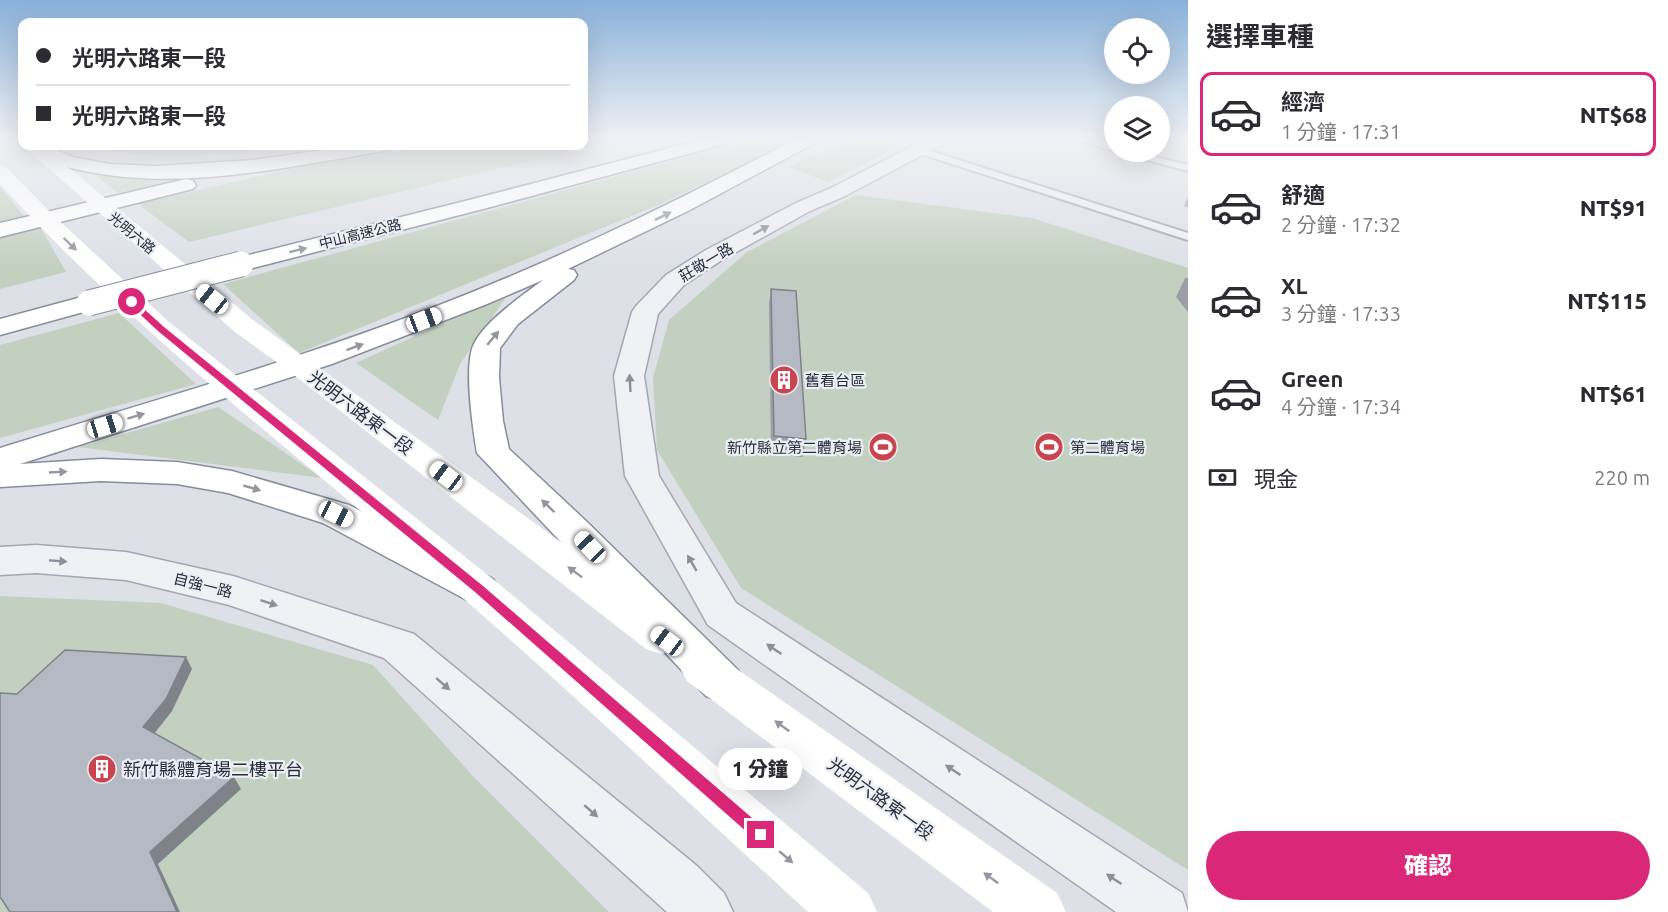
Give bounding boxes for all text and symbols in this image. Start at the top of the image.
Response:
map controls [1104,18,1170,162]
button: locate [1104,18,1170,84]
text: 選擇車種 [1206,21,1314,51]
text: 光明六路東一段 [72,45,226,70]
icon: car [1209,87,1263,141]
text: 經濟 [1281,89,1325,114]
button: layers [1104,96,1170,162]
text: NT$68 [1580,102,1647,127]
text: 光明六路東一段 [72,103,226,128]
text: 1 分鐘 · 17:31 [1281,120,1401,143]
icon: car [1209,180,1263,234]
text: 舒適 [1281,182,1325,207]
text: NT$91 [1580,195,1647,220]
street label: 光明六路 [105,209,159,257]
one-way arrow [654,212,671,221]
text: 2 分鐘 · 17:32 [1281,213,1401,236]
street label: 中山高速公路 [317,216,403,252]
one-way arrow [753,225,770,235]
one-way arrow [63,237,78,251]
street label: 莊敬一路 [676,239,736,285]
one-way arrow [289,245,307,255]
icon: car [1209,273,1263,327]
text: XL [1281,273,1308,298]
car [192,281,232,317]
route start [118,288,145,315]
text: NT$115 [1567,288,1647,313]
text: 3 分鐘 · 17:33 [1281,302,1401,325]
car [404,305,444,335]
one-way arrow [486,330,499,346]
one-way arrow [346,341,364,351]
building icon: 舊看台區 [768,364,800,396]
street label: 光明六路東一段 [305,366,417,458]
icon: car [1209,366,1263,420]
text: Green [1281,366,1343,391]
place label: 舊看台區 [805,372,865,389]
one-way arrow [626,373,635,392]
text: NT$61 [1580,381,1647,406]
text: 4 分鐘 · 17:34 [1281,395,1401,418]
one-way arrow [127,411,145,421]
car [85,412,125,440]
sports icon: 新竹縣立第二體育場 [867,431,899,463]
sports icon: 第二體育場 [1033,431,1065,463]
place label: 新竹縣立第二體育場 [727,439,862,456]
place label: 第二體育場 [1070,439,1145,456]
car [426,458,466,494]
icon: cash [1206,461,1239,494]
text: 現金 [1254,466,1298,491]
text: 220 m [1594,466,1650,489]
one-way arrow [49,468,68,477]
one-way arrow [243,484,261,493]
car [316,498,356,530]
one-way arrow [542,500,556,514]
car [571,528,609,566]
one-way arrow [687,555,698,571]
one-way arrow [49,556,68,565]
one-way arrow [567,567,582,579]
street label: 自強一路 [172,569,234,601]
one-way arrow [260,599,278,608]
car [647,623,687,659]
one-way arrow [766,644,782,655]
one-way arrow [435,677,450,690]
one-way arrow [774,721,789,733]
callout: 1 分鐘 [719,748,803,790]
building icon: 新竹縣體育場二樓平台 [86,753,118,785]
street label: 光明六路東一段 [824,753,938,843]
text: 1 分鐘 [732,757,788,780]
place label: 新竹縣體育場二樓平台 [123,759,303,779]
one-way arrow [945,765,961,776]
one-way arrow [583,804,599,817]
route end [747,821,774,848]
button: 確認 [1206,831,1650,900]
one-way arrow [778,850,793,863]
one-way arrow [983,872,999,884]
one-way arrow [1107,873,1123,885]

